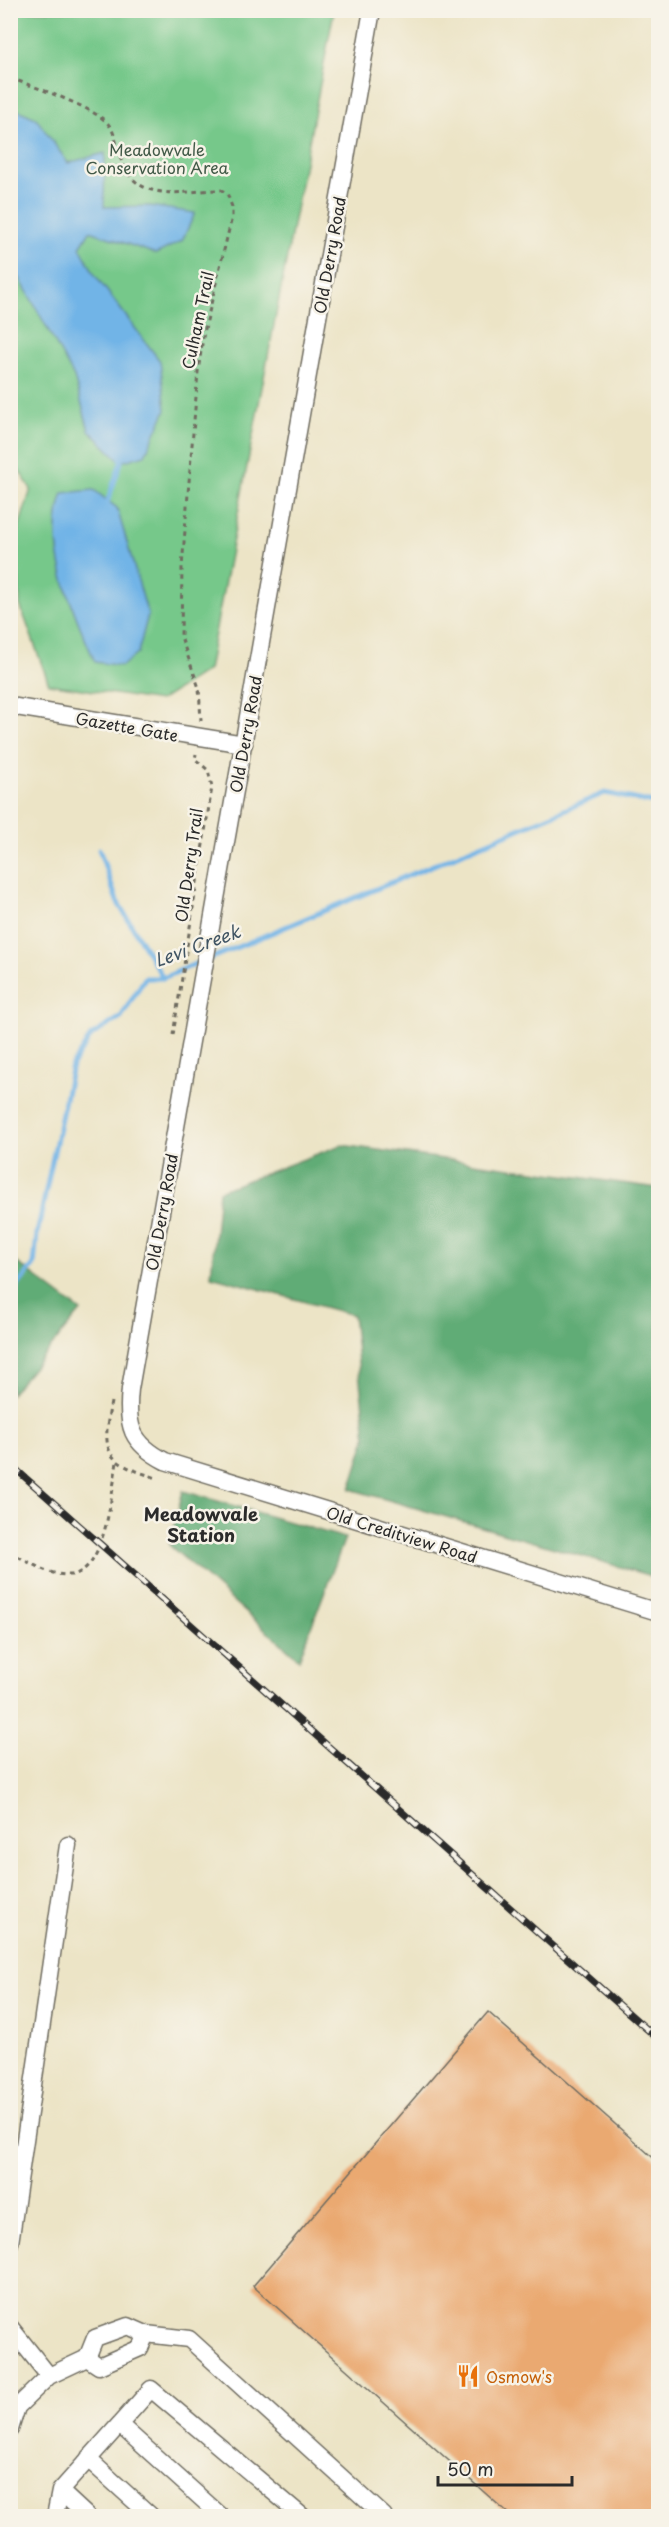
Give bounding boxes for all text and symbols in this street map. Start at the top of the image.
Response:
park label: Meadowvale Conservation Area [85,137,229,179]
street label: Old Derry Road [307,194,351,316]
street label: Culham Trail [175,269,219,371]
street label: Old Derry Road [223,673,267,795]
street label: Gazette Gate [74,705,180,747]
street label: Old Derry Trail [168,806,208,924]
water label: Levi Creek [150,917,245,973]
street label: Old Derry Road [139,1151,183,1273]
district label: Meadowvale Station [144,1500,258,1548]
street label: Old Creditview Road [324,1500,480,1568]
restaurant icon: Osmow's [455,2363,481,2389]
place label: Osmow's [486,2364,552,2388]
scale bar [438,2449,572,2487]
text: 50 m [447,2455,494,2482]

